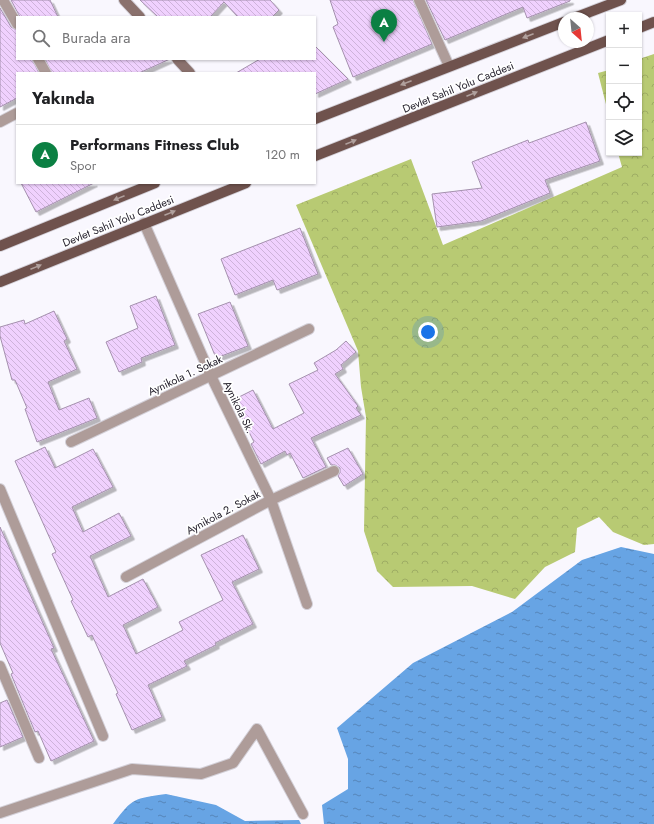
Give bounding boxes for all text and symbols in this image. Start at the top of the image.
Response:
pin: A [371,9,397,42]
north arrow [558,12,594,48]
map controls [606,12,642,156]
button: + [606,12,642,48]
search box [16,16,316,60]
icon: search [30,27,52,49]
text: Burada ara [62,27,130,49]
one-way arrow [521,34,533,40]
button: − [606,48,642,84]
street label: Devlet Sahil Yolu Caddesi [400,57,516,117]
one-way arrow [400,81,412,87]
button: locate [606,84,642,120]
text: Yakında [32,86,95,110]
one-way arrow [467,90,479,96]
button: layers [606,120,642,156]
text: Performans Fitness Club [70,134,239,156]
one-way arrow [346,138,358,144]
text: A [40,145,50,164]
text: 120 m [265,145,300,164]
text: Spor [70,156,96,175]
street label: Devlet Sahil Yolu Caddesi [60,191,176,251]
one-way arrow [112,195,124,201]
one-way arrow [164,210,176,216]
one-way arrow [31,264,42,270]
your location [418,322,438,342]
street label: Aynikola 1. Sokak [145,351,225,399]
street label: Aynikola Sk. [219,378,259,436]
street label: Aynikola 2. Sokak [183,486,263,538]

